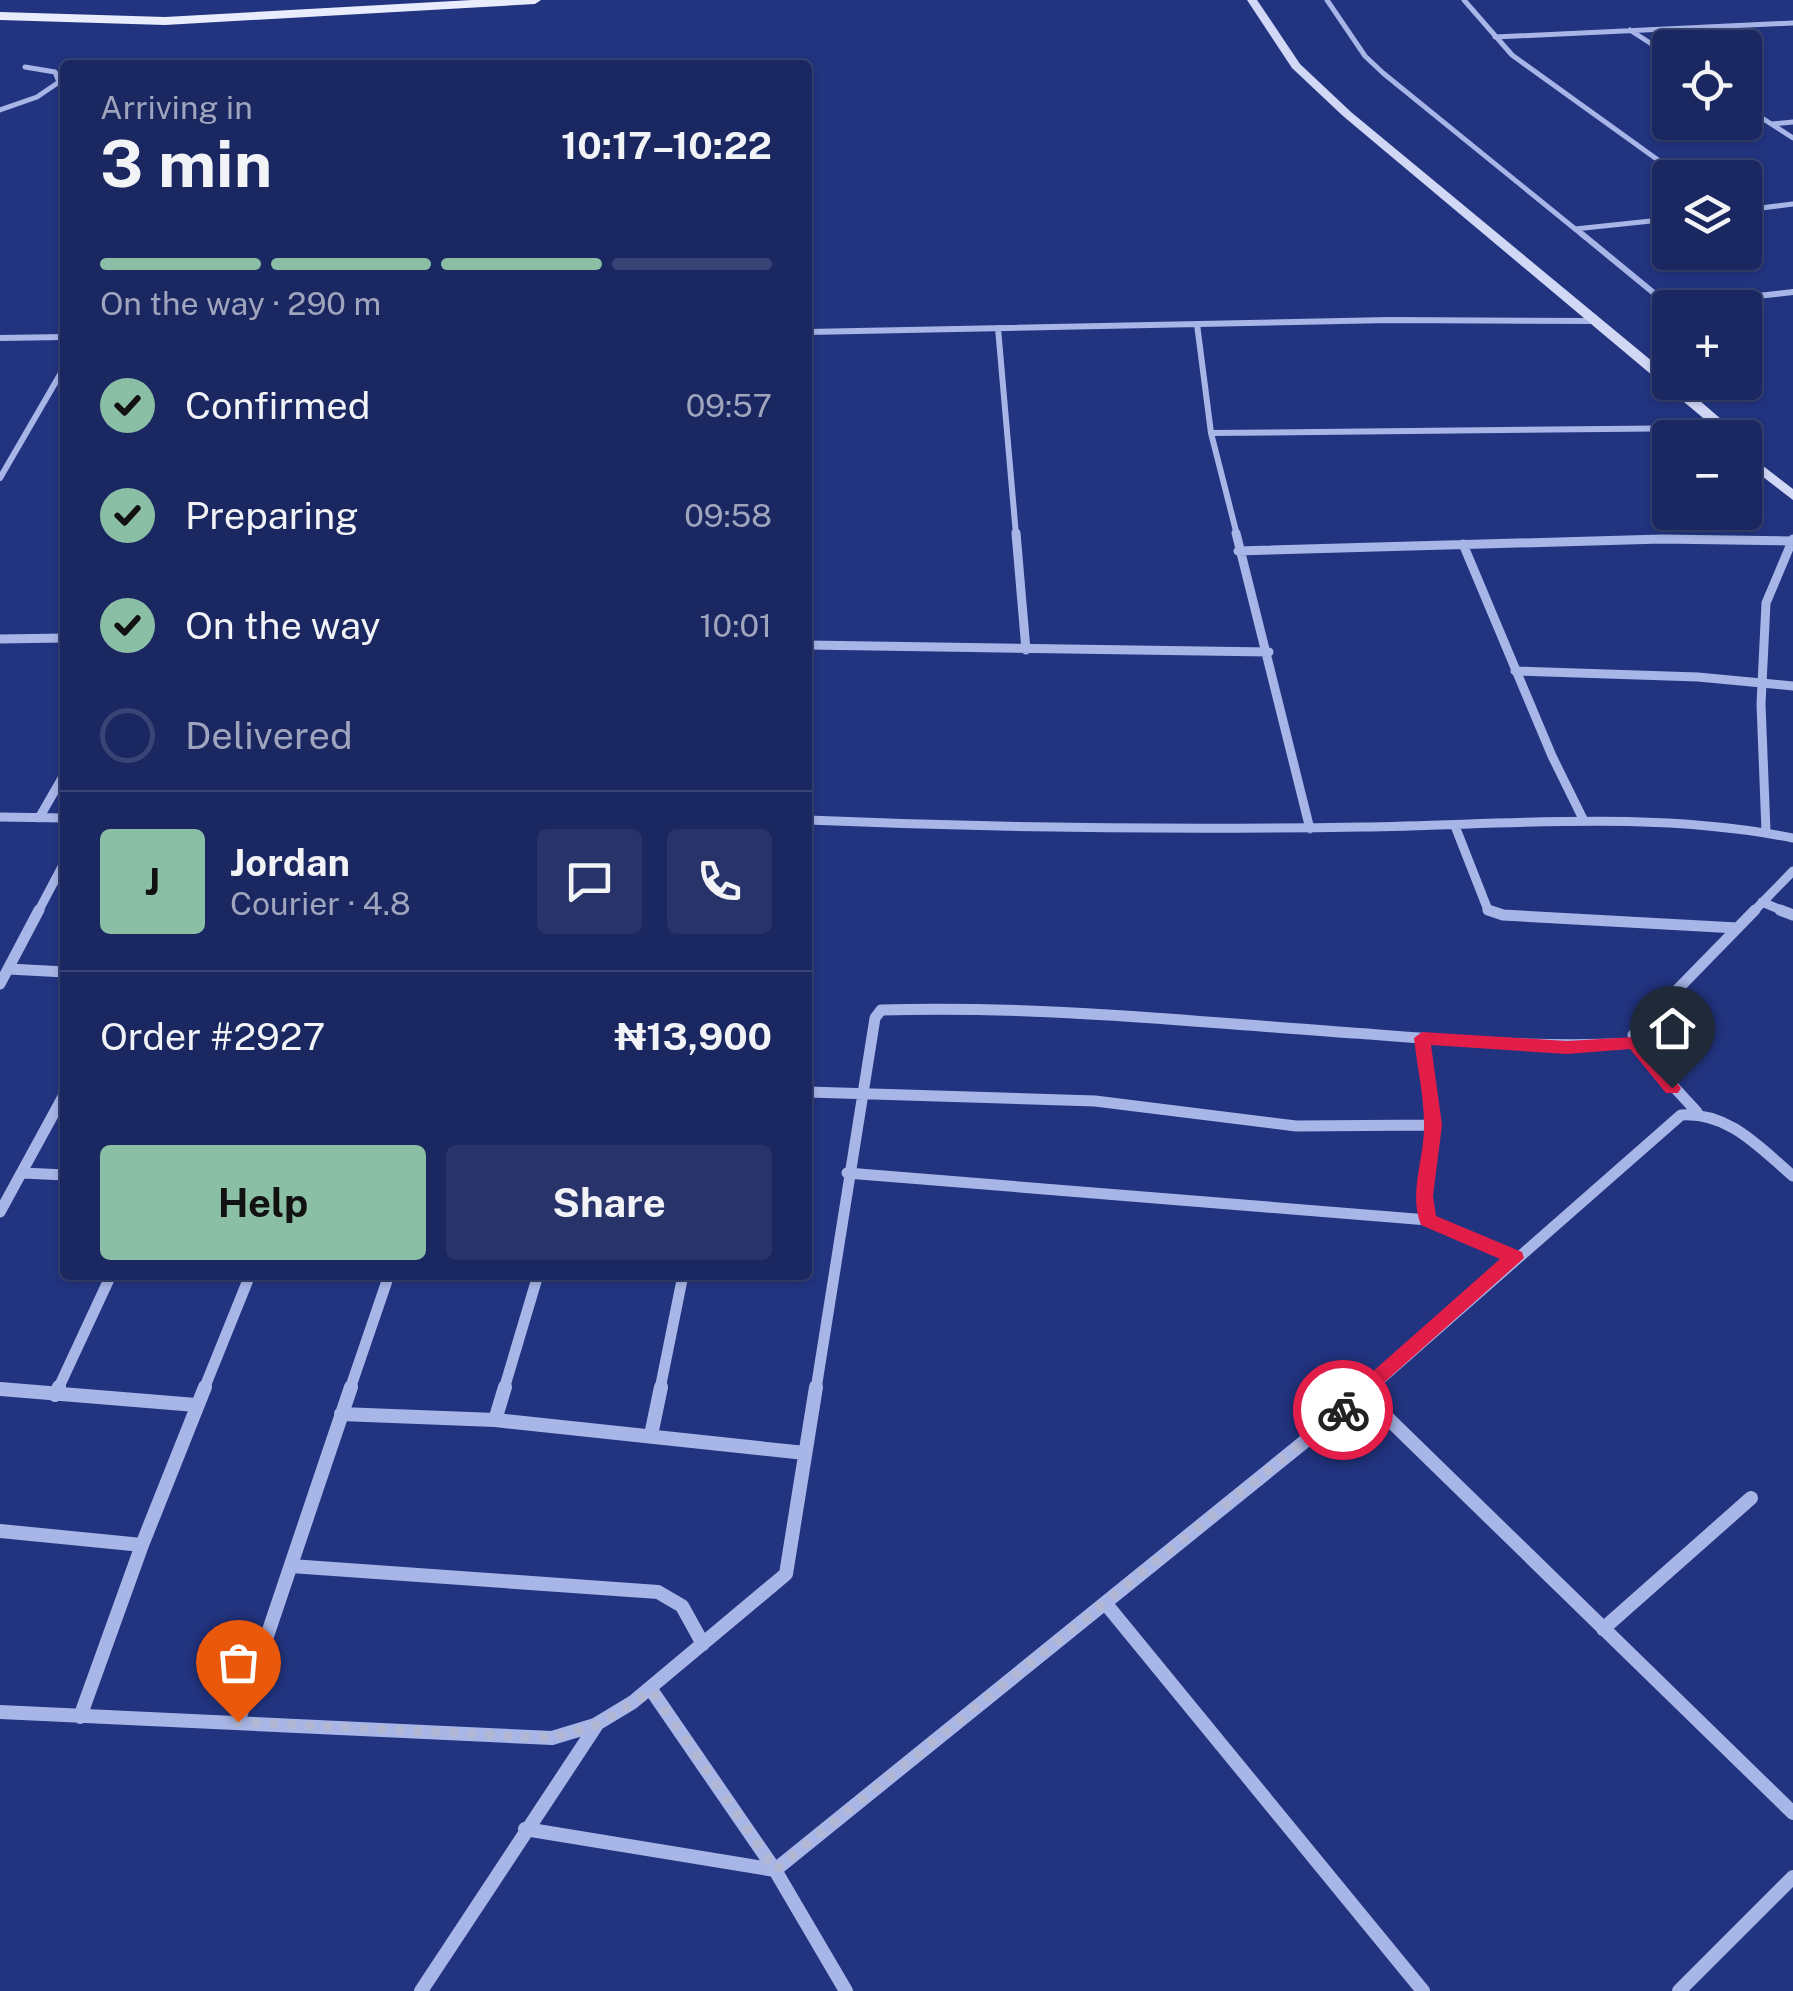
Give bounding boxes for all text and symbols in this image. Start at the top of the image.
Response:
map controls [1652,30,1762,530]
button: locate [1652,30,1762,140]
text: Arriving in [100,89,253,126]
text: 10:17–10:22 [561,123,772,168]
text: 3 min [100,125,272,202]
button: layers [1652,160,1762,270]
text: On the way · 290 m [100,285,381,322]
button: + [1652,290,1762,400]
icon: check [100,378,155,433]
text: Confirmed [185,383,370,428]
text: 09:57 [686,387,772,424]
button: − [1652,420,1762,530]
icon: check [100,488,155,543]
text: Preparing [185,493,359,538]
text: 09:58 [684,497,772,534]
icon: check [100,598,155,653]
text: On the way [185,603,381,648]
text: 10:01 [700,607,772,644]
text: Delivered [185,713,353,758]
button: chat [537,829,642,934]
button: phone [667,829,772,934]
text: Jordan [230,840,350,885]
text: J [145,859,160,904]
text: Courier · 4.8 [230,885,411,922]
pin [1630,986,1715,1089]
icon: home [1645,1001,1700,1056]
text: Order #2927 [100,1014,325,1059]
text: ₦13,900 [615,1014,772,1059]
button: Help [100,1145,426,1260]
button: Share [446,1145,772,1260]
courier [1293,1360,1393,1460]
icon: bike [1316,1383,1371,1438]
pin [196,1620,281,1723]
icon: bag [211,1635,266,1690]

